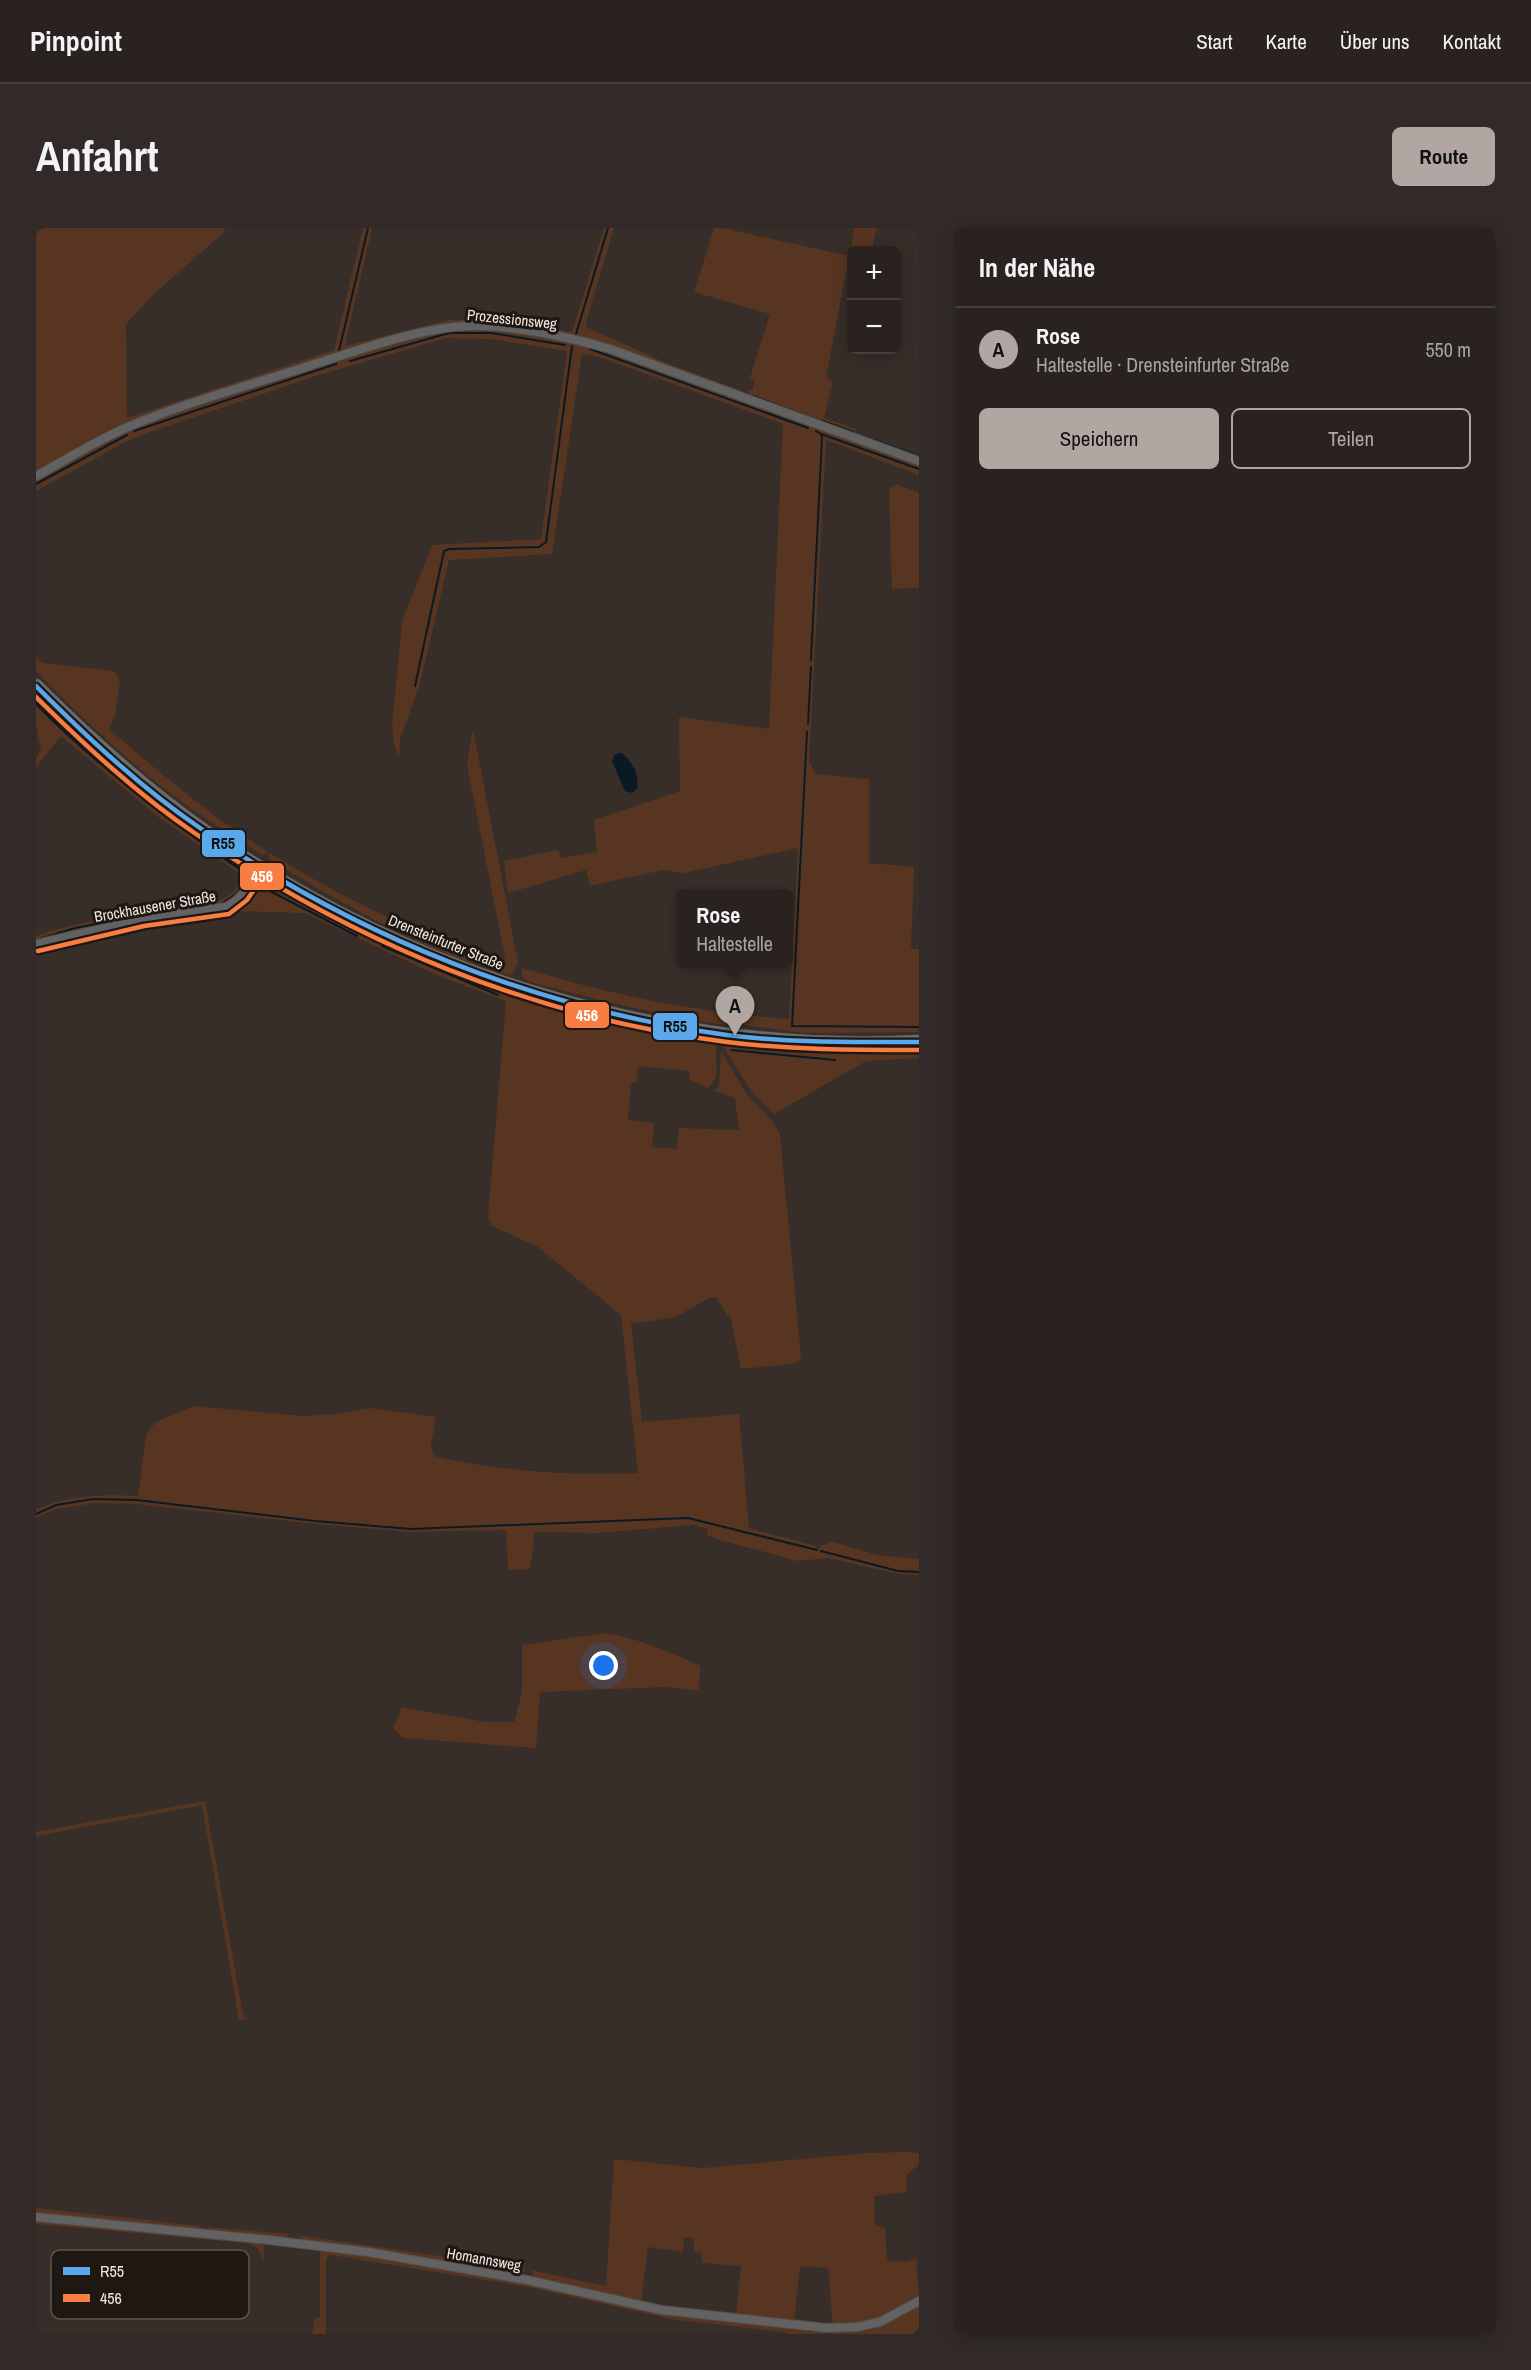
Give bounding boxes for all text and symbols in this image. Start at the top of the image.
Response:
text: Pinpoint [30,22,122,60]
text: Start [1196,27,1233,56]
text: Karte [1266,27,1307,56]
text: Über uns [1340,27,1410,56]
text: Kontakt [1443,27,1501,56]
button: Route [1392,127,1495,186]
text: Anfahrt [36,128,158,184]
map controls [847,246,901,354]
button: + [847,246,901,300]
text: In der Nähe [979,250,1095,285]
button: − [847,300,901,354]
street label: Prozessionsweg [466,304,558,334]
text: Rose [1036,321,1080,351]
text: A [993,336,1004,363]
text: 550 m [1425,336,1471,363]
text: Haltestelle · Drensteinfurter Straße [1036,351,1289,378]
button: Speichern [979,408,1219,469]
button: Teilen [1231,408,1471,469]
line badge: R55 [201,829,246,858]
text: R55 [211,832,235,854]
line badge: 456 [239,862,285,891]
text: 456 [251,865,273,887]
street label: Brockhausener Straße [93,885,218,927]
popup [676,889,793,967]
text: Rose [696,900,740,930]
street label: Drensteinfurter Straße [385,909,507,975]
text: Haltestelle [696,930,773,957]
pin: A [716,986,754,1036]
line badge: 456 [564,1001,610,1029]
text: 456 [576,1004,598,1026]
line badge: R55 [652,1012,698,1041]
text: R55 [663,1015,687,1037]
your location [589,1651,618,1680]
street label: Homannsweg [445,2242,523,2276]
legend [51,2250,249,2319]
text: R55 [100,2260,124,2282]
text: 456 [100,2287,122,2309]

